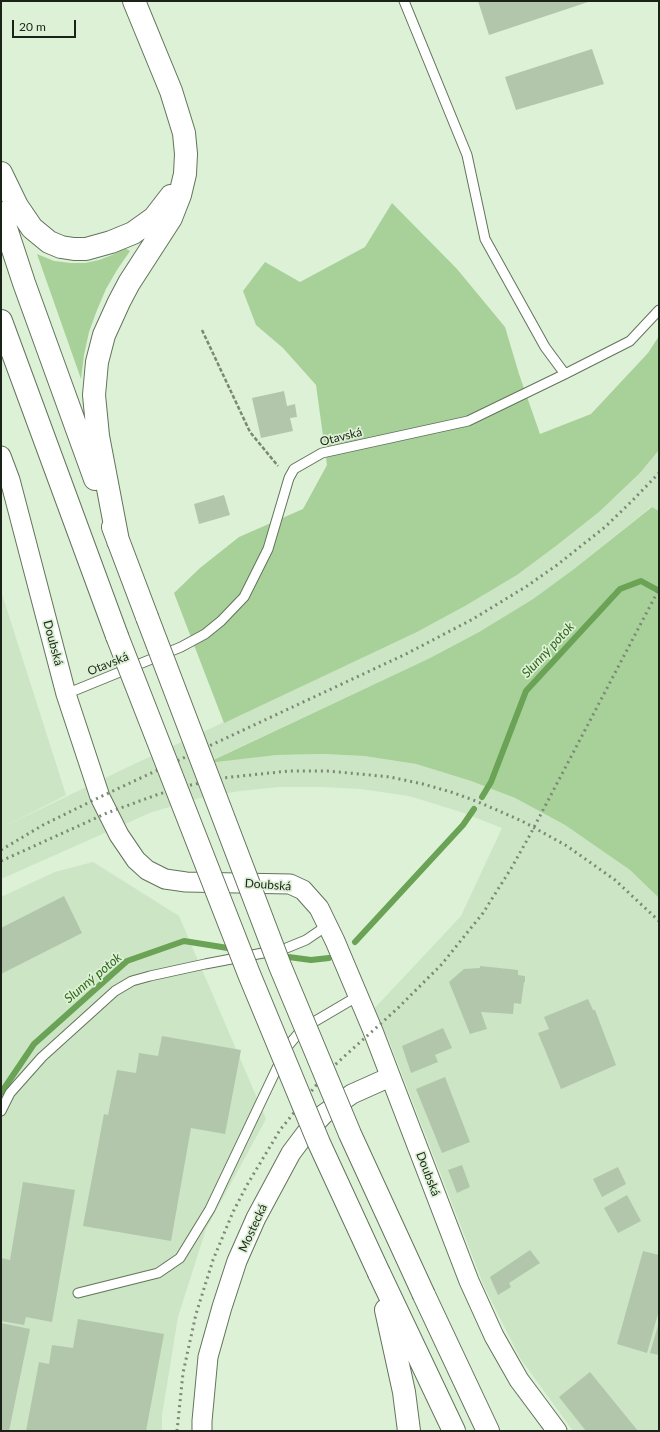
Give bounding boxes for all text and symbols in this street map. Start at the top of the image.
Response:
scale bar [14,12,78,38]
text: 20 m [19,19,46,34]
street label: Otavská [318,425,364,449]
street label: Doubská [40,619,66,667]
water label: Slunný potok [518,619,578,681]
street label: Otavská [85,649,131,679]
street label: Doubská [244,876,292,894]
water label: Slunný potok [61,950,125,1006]
street label: Doubská [413,1150,443,1198]
street label: Mostecká [236,1202,270,1254]

